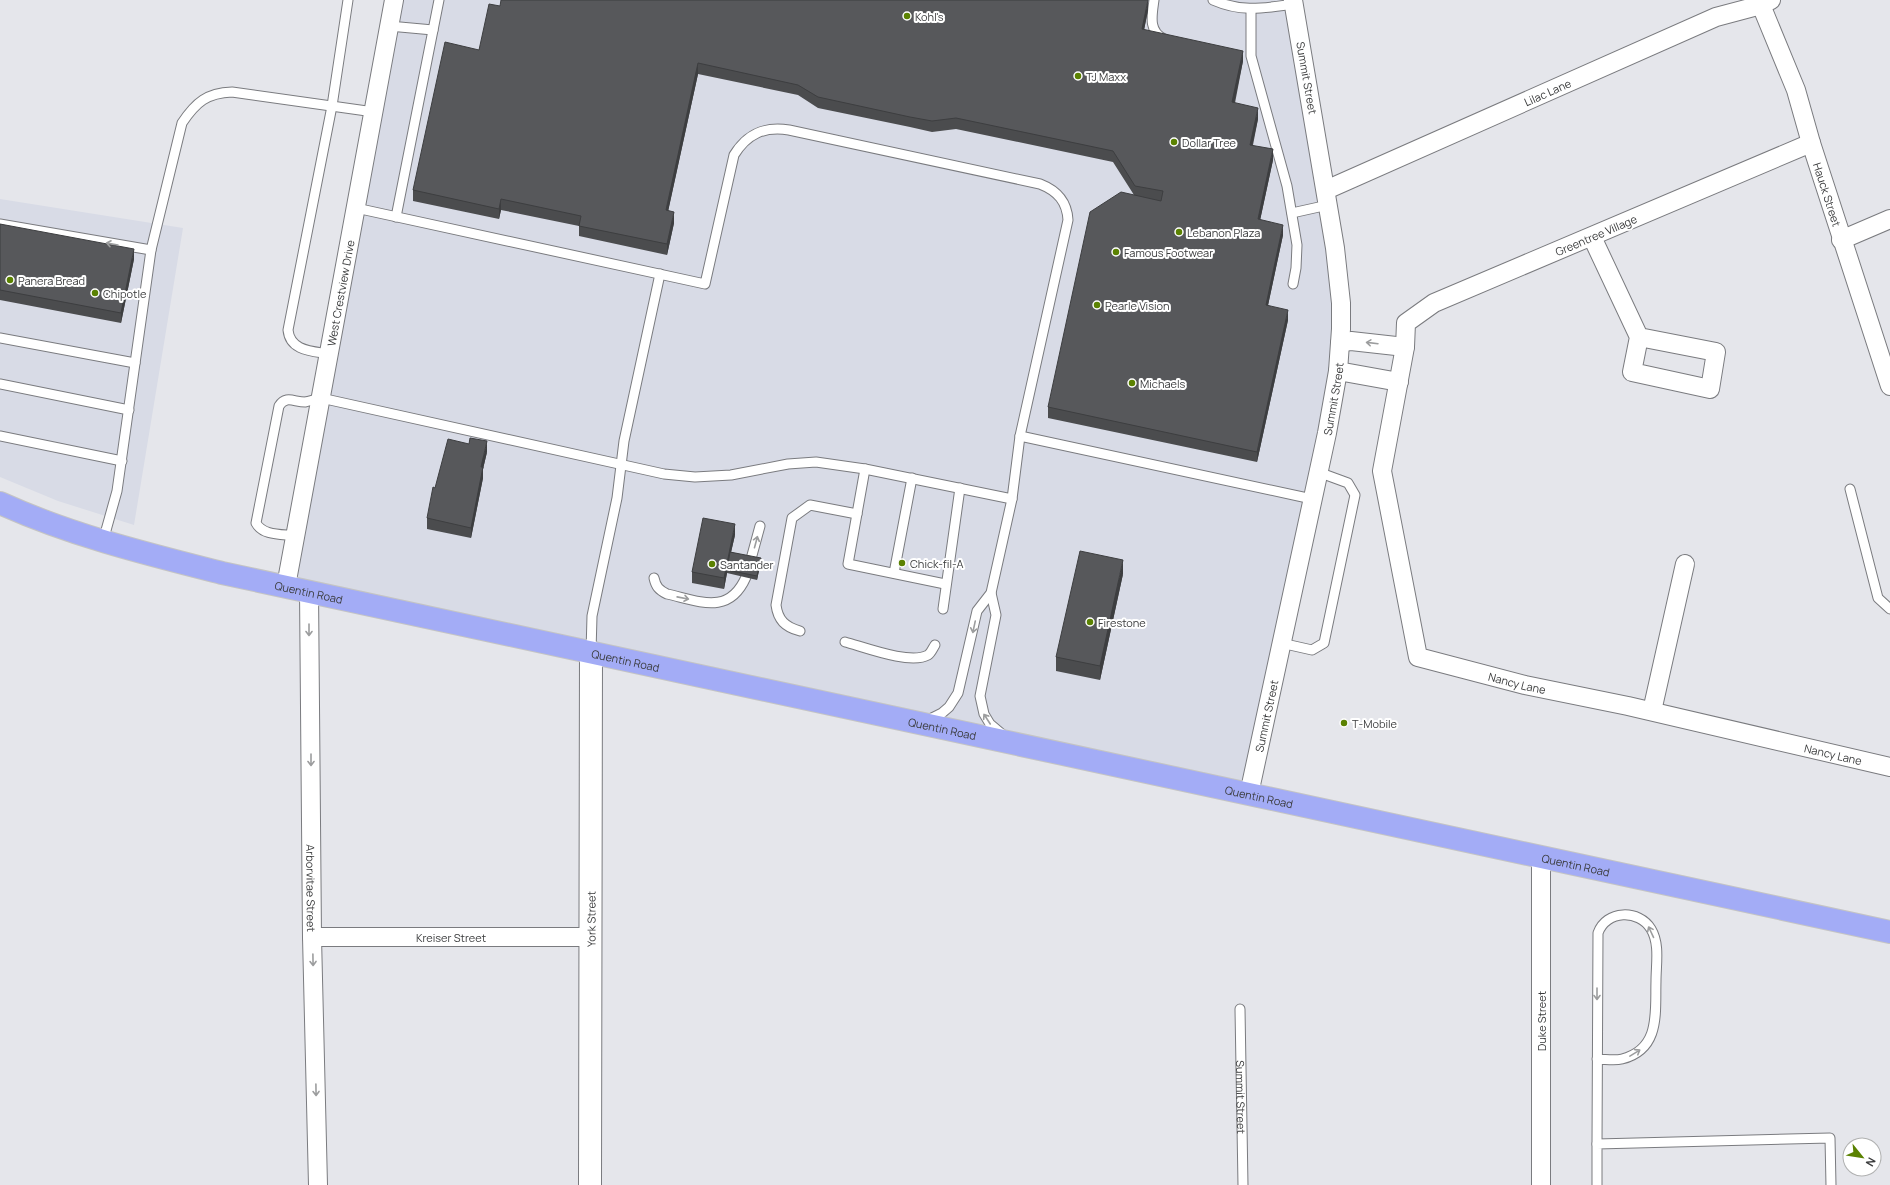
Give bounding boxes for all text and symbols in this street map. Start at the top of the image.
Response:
place label: Kohl's [915,9,944,24]
marker: Kohl's [902,11,912,21]
street label: Summit Street [1293,41,1321,115]
place label: TJ Maxx [1086,69,1126,84]
marker: TJ Maxx [1073,71,1083,81]
street label: Lilac Lane [1521,75,1574,109]
place label: Dollar Tree [1182,135,1237,150]
marker: Dollar Tree [1169,137,1179,147]
street label: Hauck Street [1810,160,1845,228]
street label: Greentree Village [1553,211,1640,259]
place label: Lebanon Plaza [1187,225,1260,240]
marker: Lebanon Plaza [1174,227,1184,237]
street label: West Crestview Drive [323,238,357,347]
one-way arrow [106,239,119,247]
place label: Famous Footwear [1124,245,1213,260]
marker: Famous Footwear [1111,247,1121,257]
place label: Panera Bread [18,273,85,288]
marker: Panera Bread [5,275,15,285]
place label: Chipotle [103,286,147,301]
marker: Chipotle [90,288,100,298]
place label: Pearle Vision [1105,298,1170,313]
marker: Pearle Vision [1092,300,1102,310]
one-way arrow [1366,339,1379,347]
street label: Summit Street [1319,362,1346,436]
place label: Michaels [1140,376,1186,391]
marker: Michaels [1127,378,1137,388]
one-way arrow [753,536,760,549]
place label: Chick-fil-A [910,556,963,571]
place label: Santander [720,557,773,572]
marker: Chick-fil-A [897,558,907,568]
marker: Santander [707,559,717,569]
street label: Quentin Road [274,577,344,606]
one-way arrow [677,594,690,602]
place label: Firestone [1098,615,1146,630]
marker: Firestone [1085,617,1095,627]
one-way arrow [969,620,977,633]
one-way arrow [306,623,313,636]
street label: Quentin Road [590,645,661,674]
street label: Nancy Lane [1487,668,1548,697]
street label: Summit Street [1251,678,1281,753]
street label: Quentin Road [907,713,978,743]
one-way arrow [983,713,991,724]
place label: T-Mobile [1352,716,1398,731]
marker: T-Mobile [1339,718,1349,728]
street label: Nancy Lane [1803,740,1864,768]
one-way arrow [307,753,314,766]
street label: Quentin Road [1224,782,1295,811]
street label: Arborvitae Street [304,844,319,932]
street label: Quentin Road [1541,850,1611,879]
street label: York Street [583,891,598,947]
one-way arrow [1647,926,1654,938]
street label: Kreiser Street [416,930,486,945]
one-way arrow [309,953,316,966]
one-way arrow [1593,987,1601,1000]
street label: Duke Street [1534,991,1549,1051]
one-way arrow [1629,1049,1640,1057]
street label: Summit Street [1233,1060,1250,1134]
one-way arrow [312,1083,319,1096]
north arrow [1842,1137,1882,1177]
text: N [1863,1155,1880,1170]

